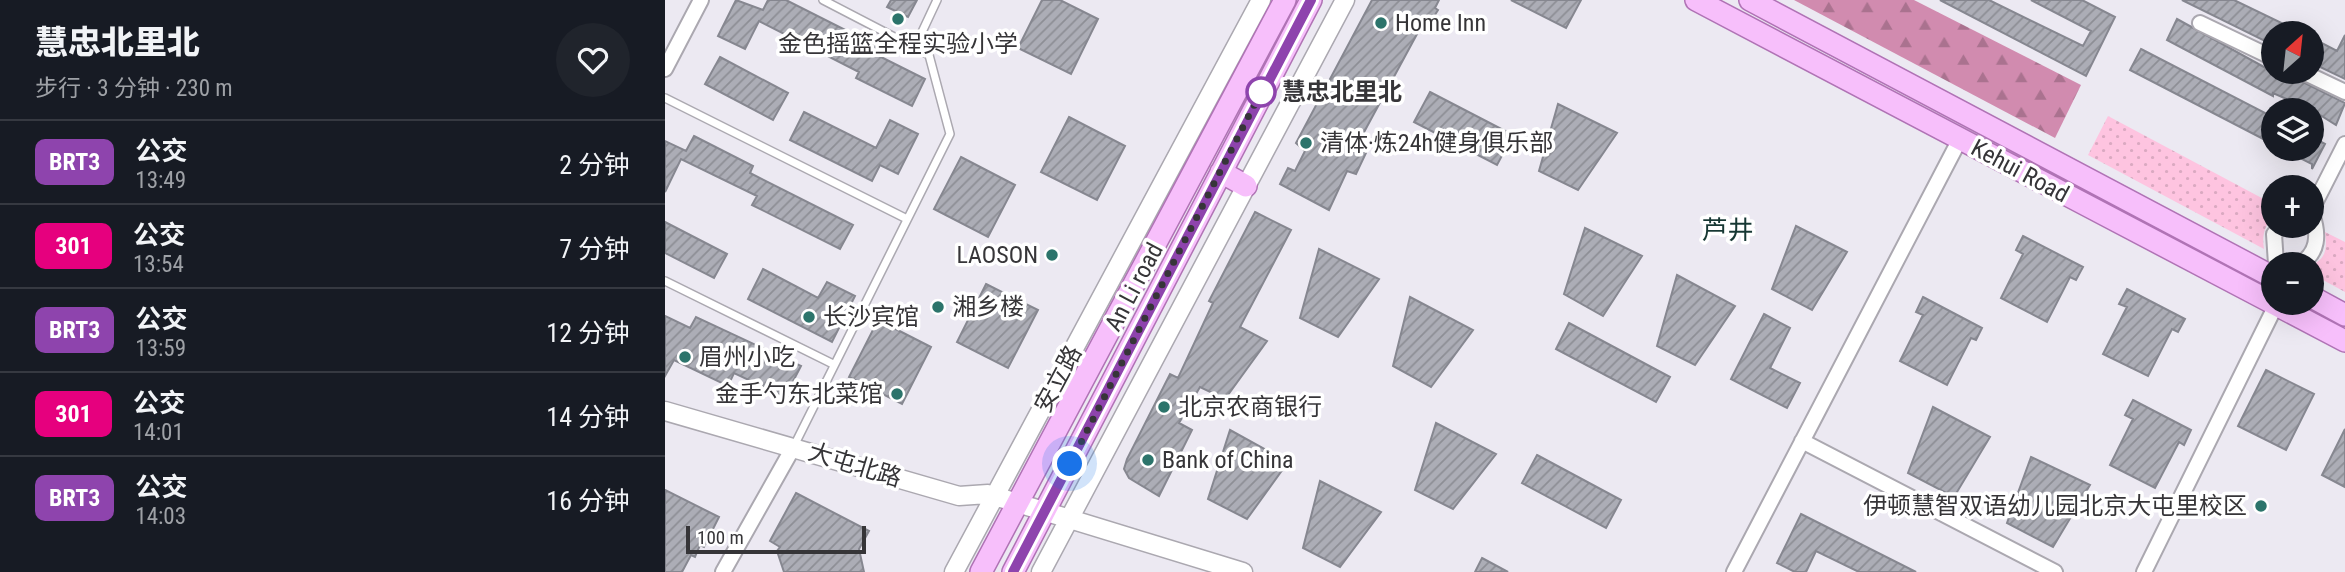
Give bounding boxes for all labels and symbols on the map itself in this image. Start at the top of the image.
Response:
place label: Home Inn [1395,9,1486,37]
marker: 金色摇篮全程实验小学 [890,11,906,27]
marker: Home Inn [1373,15,1389,31]
north arrow [2261,21,2324,84]
place label: 金色摇篮全程实验小学 [778,30,1018,58]
marker: 慧忠北里北 [1246,77,1276,107]
place label: 慧忠北里北 [1282,78,1402,106]
place label: 清体·炼24h健身俱乐部 [1320,129,1553,157]
street label: Kehui Road [1966,134,2074,208]
marker: 清体·炼24h健身俱乐部 [1298,135,1314,151]
district label: 芦井 [1702,215,1754,245]
street label: An Li road [1099,238,1169,336]
place label: LAOSON [956,241,1038,269]
marker: LAOSON [1044,247,1060,263]
place label: 湘乡楼 [952,293,1024,321]
marker: 湘乡楼 [930,299,946,315]
place label: 长沙宾馆 [823,303,919,331]
marker: 长沙宾馆 [801,309,817,325]
street label: 安立路 [1029,341,1087,417]
place label: 眉州小吃 [699,343,795,371]
marker: 眉州小吃 [677,349,693,365]
place label: 金手勺东北菜馆 [715,380,883,408]
marker: 金手勺东北菜馆 [889,386,905,402]
place label: 北京农商银行 [1178,393,1322,421]
marker: 北京农商银行 [1156,399,1172,415]
street label: 大屯北路 [805,438,905,492]
your location [1052,446,1087,481]
place label: Bank of China [1162,446,1294,474]
marker: Bank of China [1140,452,1156,468]
place label: 伊顿慧智双语幼儿园北京大屯里校区 [1863,492,2247,520]
marker: 伊顿慧智双语幼儿园北京大屯里校区 [2253,498,2269,514]
scale bar [686,523,866,555]

